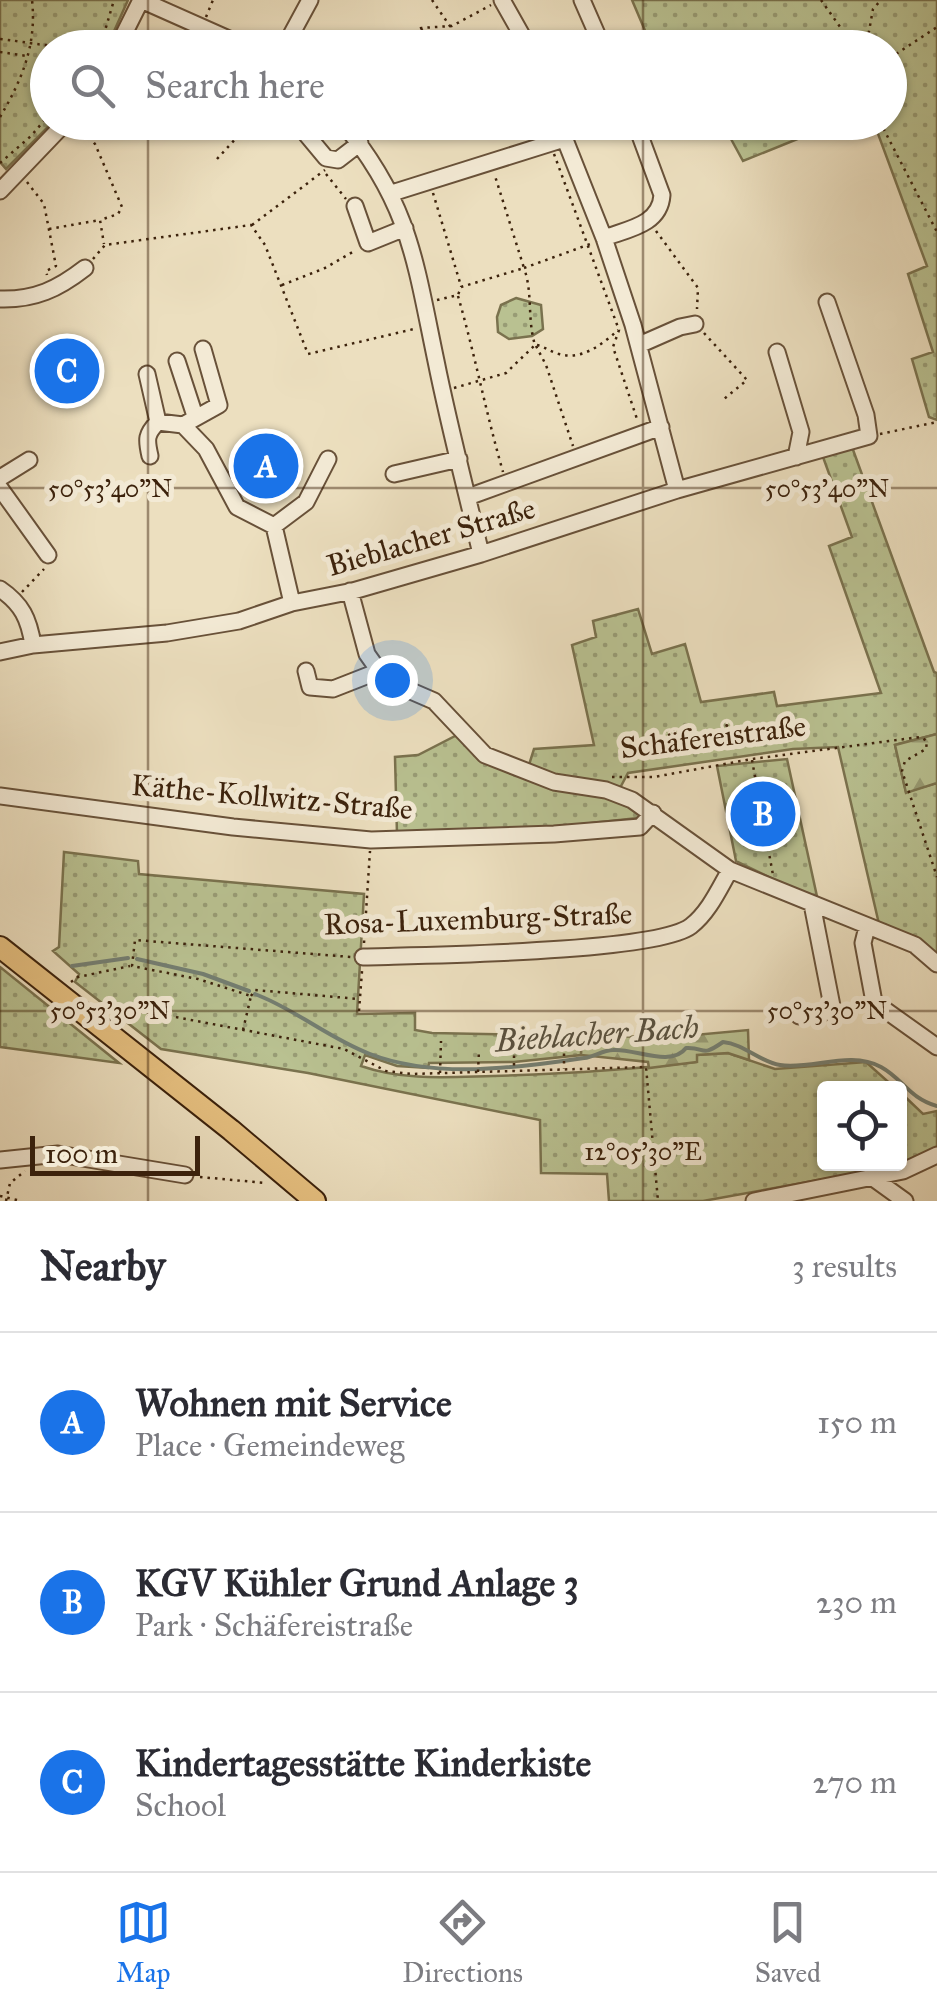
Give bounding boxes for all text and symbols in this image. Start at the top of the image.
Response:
search box [30,30,907,140]
icon: search [65,58,120,113]
text: Search here [145,62,325,108]
pin: C [34,334,100,408]
pin: A [234,428,298,504]
text: 50°53'40"N [48,473,172,504]
text: 50°53'40"N [765,473,889,504]
street label: Bieblacher Straße [323,490,539,584]
your location [367,655,418,706]
street label: Schäfereistraße [618,708,808,766]
street label: Käthe-Kollwitz-Straße [130,767,414,827]
pin: B [730,776,796,852]
street label: Rosa-Luxemburg-Straße [323,896,633,942]
text: 50°53'30"N [50,995,170,1026]
text: 50°53'30"N [767,995,887,1026]
water label: Bieblacher Bach [492,1007,700,1061]
map controls [817,1081,907,1171]
button: locate [817,1081,907,1171]
scale bar [30,1131,200,1176]
text: 100 m [45,1136,118,1171]
text: 12°05'30"E [584,1136,702,1167]
text: Nearby [40,1240,165,1292]
text: 3 results [792,1247,897,1286]
text: Wohnen mit Service [135,1380,452,1426]
text: A [62,1403,83,1442]
text: 150 m [817,1403,897,1442]
text: Place · Gemeindeweg [135,1426,404,1465]
text: KGV Kühler Grund Anlage 3 [135,1560,579,1606]
text: B [62,1583,83,1622]
text: 230 m [816,1583,897,1622]
text: Park · Schäfereistraße [135,1606,413,1645]
text: Kindertagesstätte Kinderkiste [135,1740,591,1786]
text: C [62,1763,83,1802]
text: 270 m [813,1763,897,1802]
text: School [135,1786,226,1825]
tab: Map [116,1895,171,1990]
tab: Directions [402,1895,523,1990]
tab: Saved [755,1895,821,1990]

